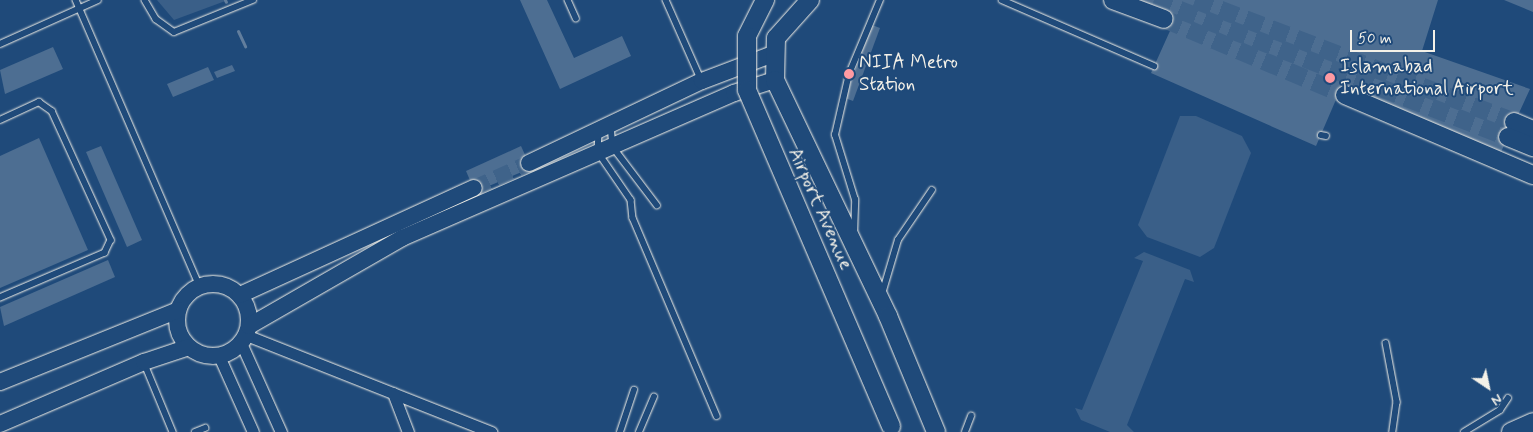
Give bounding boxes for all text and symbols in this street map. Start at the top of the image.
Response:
scale bar [1353,20,1438,52]
text: 50 m [1358,29,1392,49]
place label: NIIA Metro Station [859,52,958,96]
place label: Islamabad International Airport [1340,56,1514,100]
marker: NIIA Metro Station [843,68,855,80]
marker: Islamabad International Airport [1324,72,1336,84]
street label: Airport Avenue [784,147,856,271]
north arrow [1463,362,1513,412]
text: N [1487,389,1505,410]

